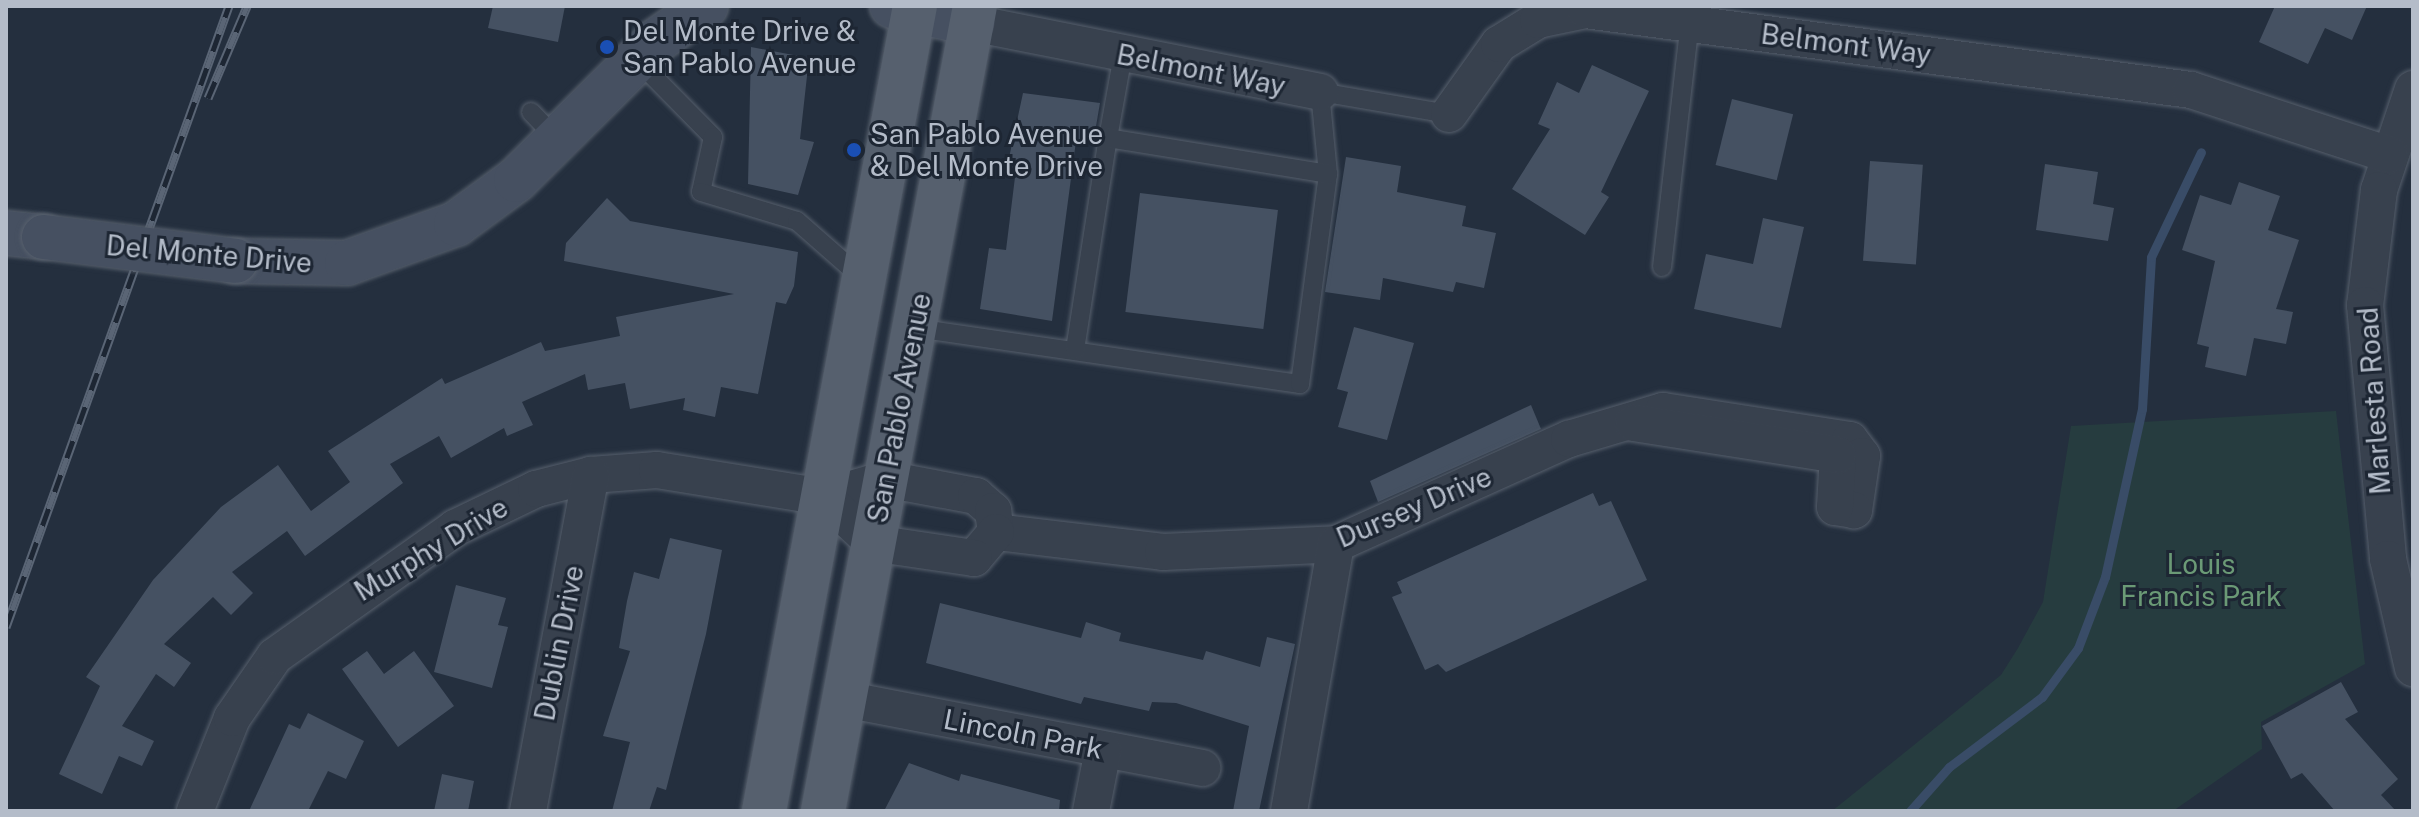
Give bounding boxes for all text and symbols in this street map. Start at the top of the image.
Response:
place label: Del Monte Drive & San Pablo Avenue [623,14,856,80]
street label: Belmont Way [1759,17,1933,71]
street label: Belmont Way [1113,37,1289,103]
marker: Del Monte Drive & San Pablo Avenue [598,38,616,56]
place label: San Pablo Avenue & Del Monte Drive [870,117,1103,183]
marker: San Pablo Avenue & Del Monte Drive [845,141,863,159]
street label: Del Monte Drive [105,228,313,280]
street label: San Pablo Avenue [860,290,938,526]
street label: Marlesta Road [2351,306,2397,496]
street label: Dursey Drive [1331,459,1497,555]
street label: Murphy Drive [348,490,514,608]
park label: Louis Francis Park [2120,547,2282,613]
street label: Dublin Drive [527,562,591,724]
street label: Lincoln Park [941,702,1105,766]

